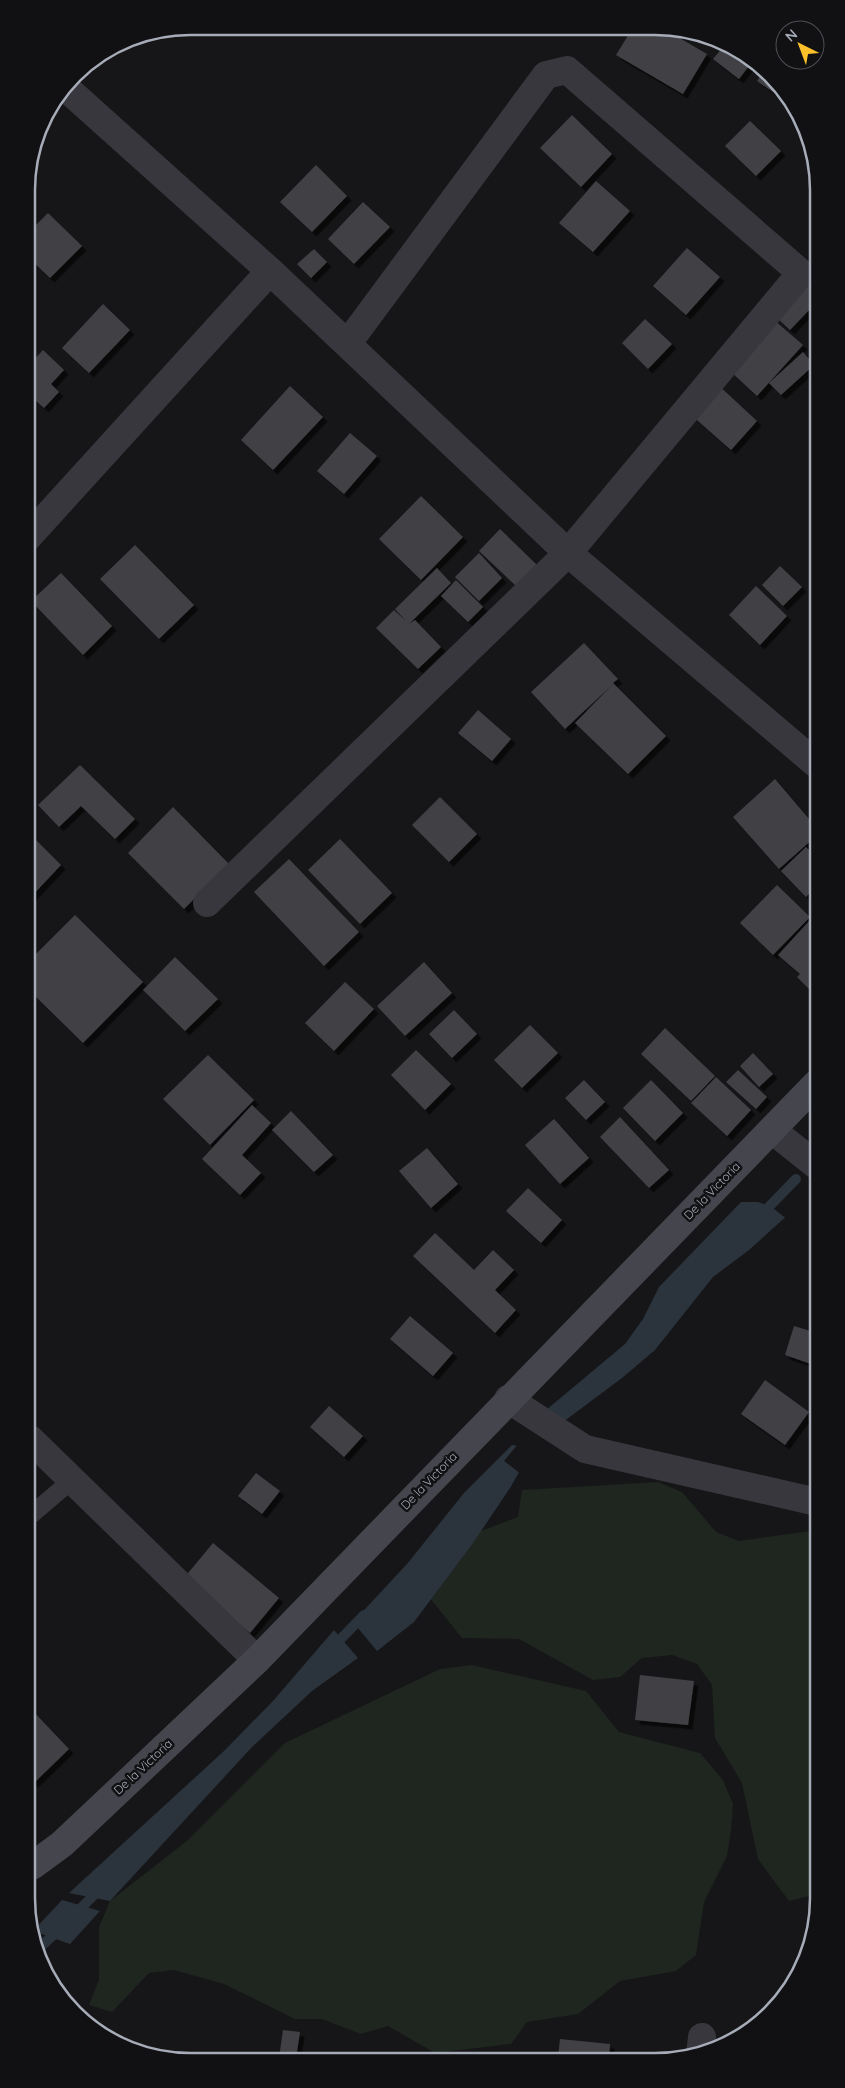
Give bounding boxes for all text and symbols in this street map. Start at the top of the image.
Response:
north arrow [775,20,825,70]
text: N [781,25,801,45]
street label: De la Victoria [680,1159,743,1223]
street label: De la Victoria [397,1449,460,1513]
street label: De la Victoria [110,1736,175,1798]

